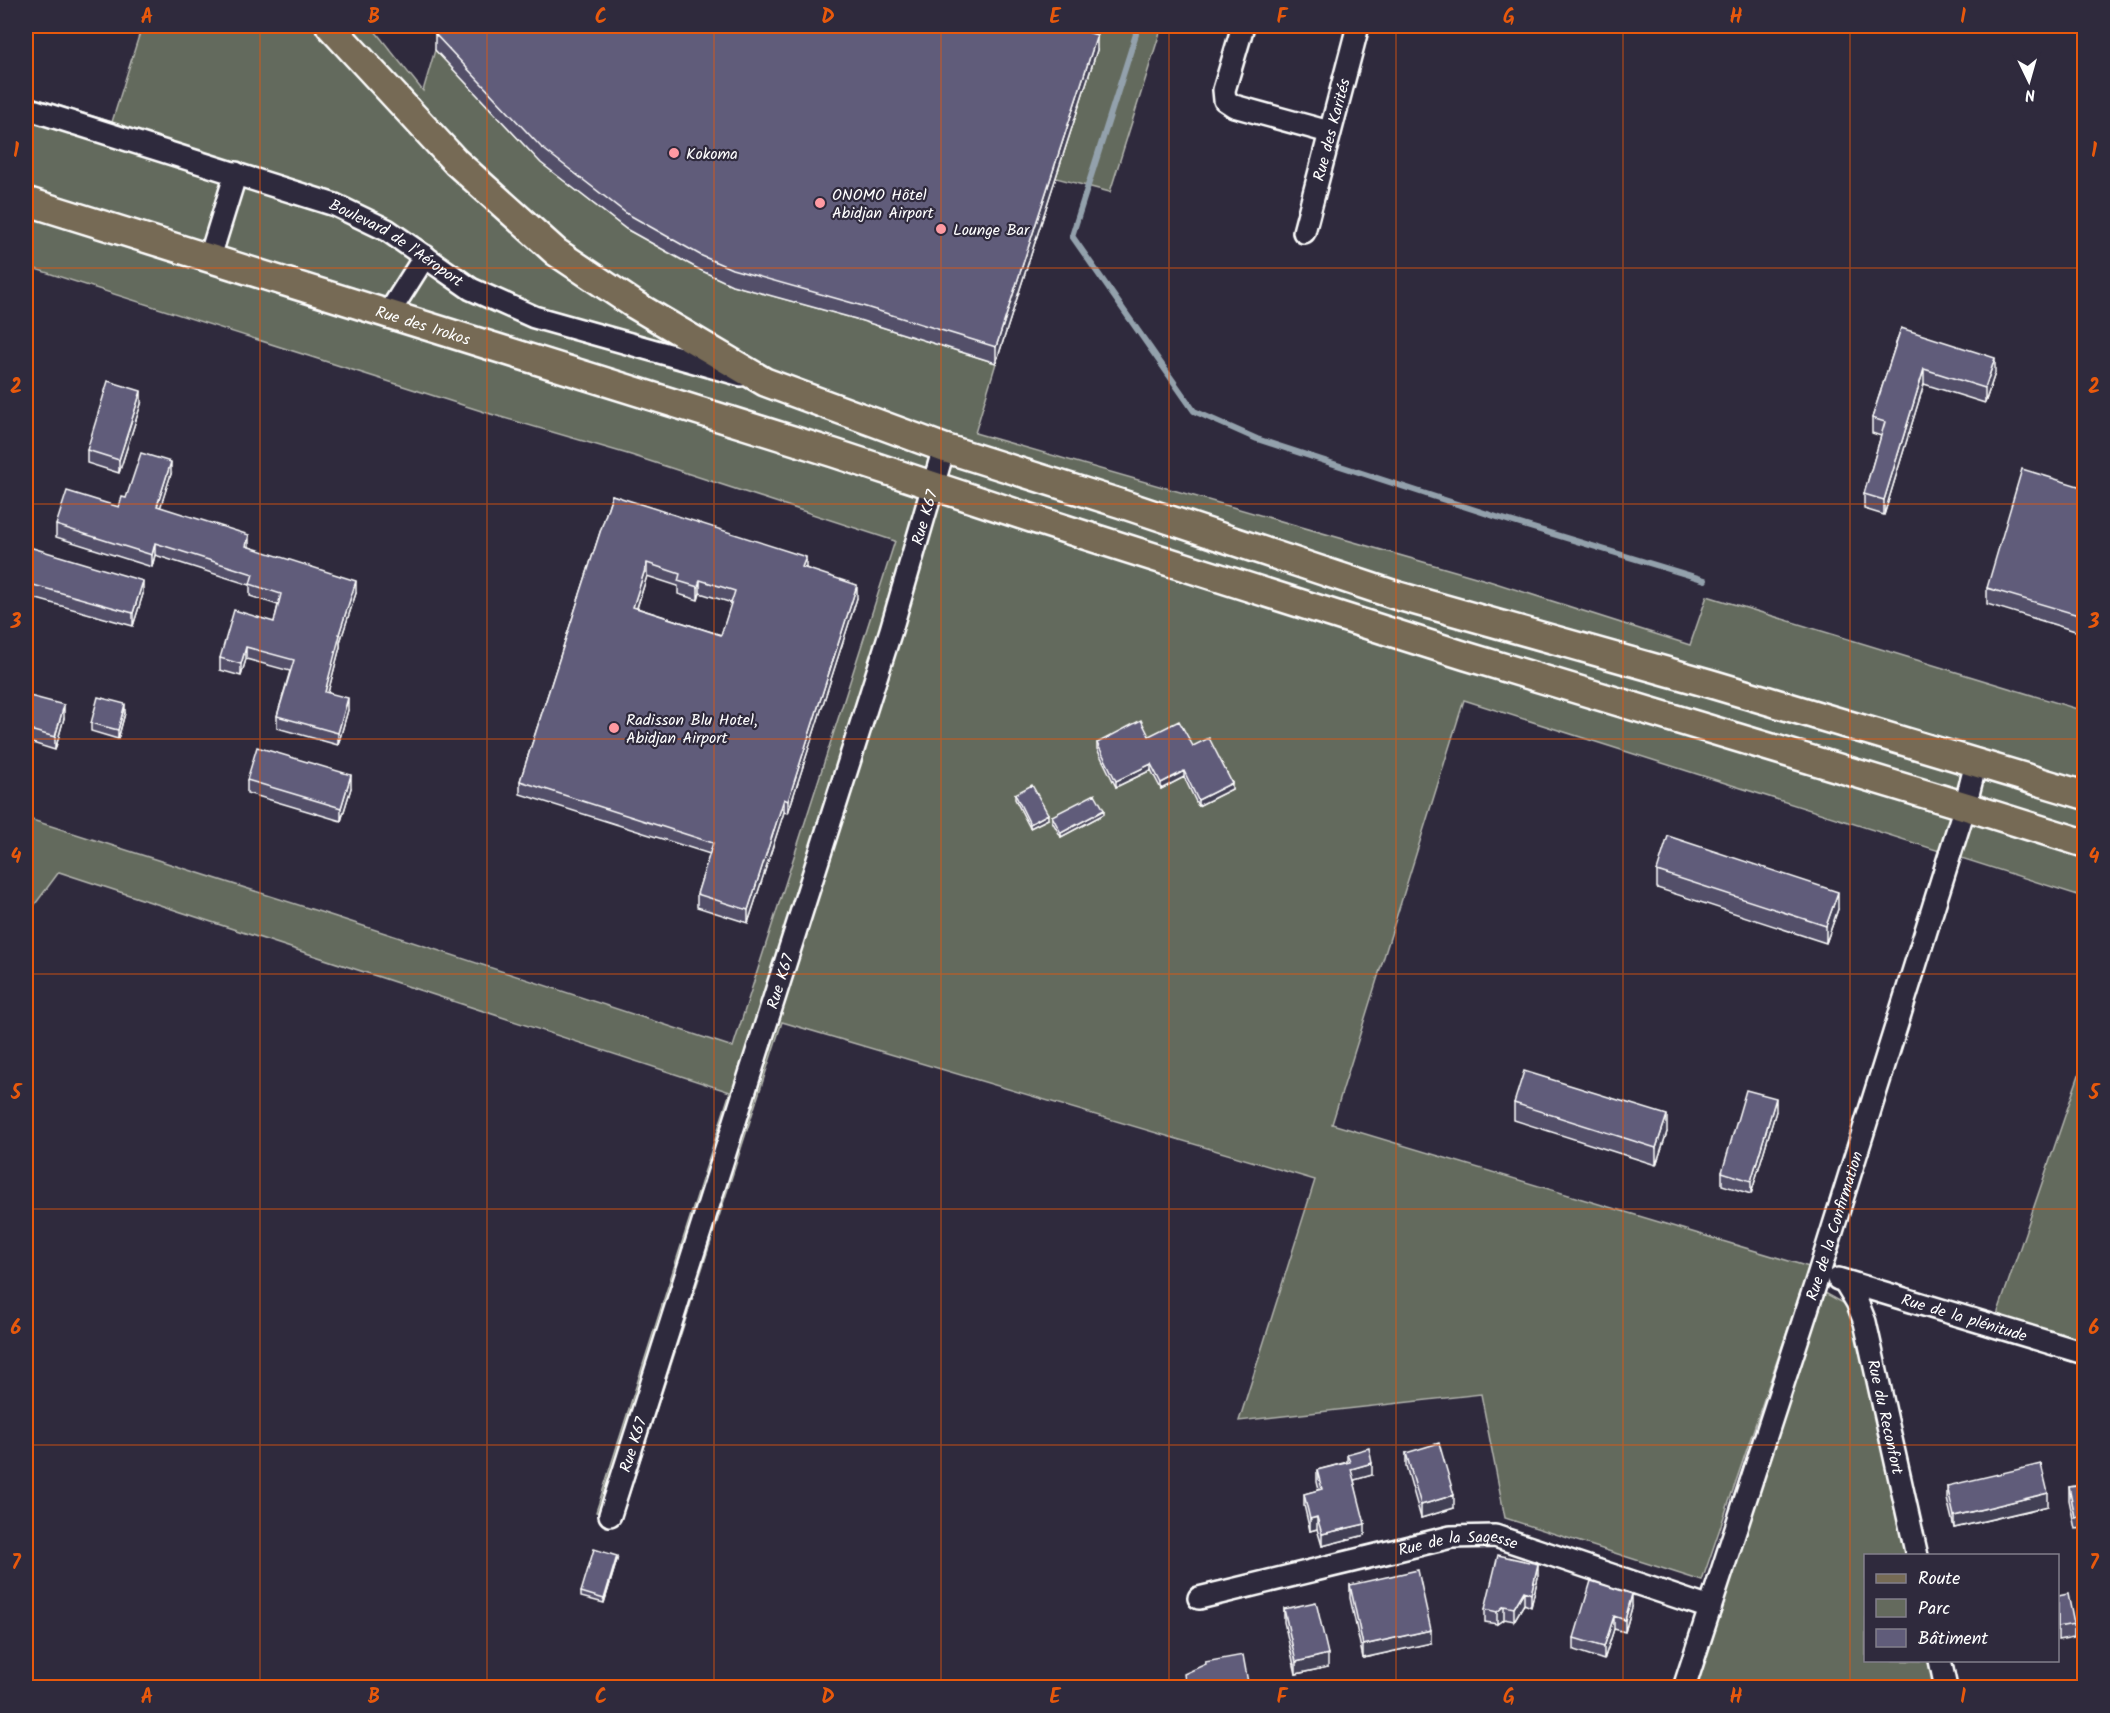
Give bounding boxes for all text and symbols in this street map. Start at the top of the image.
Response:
text: A [141,2,153,34]
text: B [368,2,380,34]
text: C [595,2,607,34]
text: D [821,2,835,34]
text: E [1049,2,1061,34]
text: F [1277,2,1289,34]
text: G [1503,2,1515,34]
text: H [1729,2,1743,34]
text: I [1960,2,1966,34]
north arrow [1999,51,2059,111]
street label: Rue des Karités [1307,76,1358,184]
text: N [2024,82,2036,107]
text: 1 [13,136,19,168]
text: 1 [2091,136,2097,168]
place label: Kokoma [686,142,738,167]
marker: Kokoma [667,146,681,160]
place label: ONOMO Hôtel Abidjan Airport [832,183,934,226]
street label: Boulevard de l'Aéroport [325,193,469,294]
marker: ONOMO Hôtel Abidjan Airport [813,196,827,210]
place label: Lounge Bar [953,218,1031,243]
marker: Lounge Bar [934,222,948,236]
street label: Rue des Irokos [372,300,473,353]
text: 2 [10,372,22,404]
text: 2 [2088,372,2100,404]
street label: Rue K67 [905,486,945,548]
text: 3 [10,607,22,639]
text: 3 [2088,607,2100,639]
place label: Radisson Blu Hotel, Abidjan Airport [626,708,758,751]
marker: Radisson Blu Hotel, Abidjan Airport [607,721,621,735]
text: 4 [11,842,22,874]
text: 4 [2089,842,2100,874]
street label: Rue K67 [760,950,802,1012]
text: 5 [10,1078,23,1110]
text: 5 [2088,1078,2101,1110]
street label: Rue de la Confirmation [1800,1148,1870,1304]
street label: Rue de la plénitude [1898,1288,2030,1349]
text: 6 [11,1313,22,1345]
text: 6 [2089,1313,2100,1345]
street label: Rue du Reconfort [1860,1357,1910,1478]
street label: Rue K67 [613,1414,654,1476]
street label: Rue de la Sagesse [1396,1525,1521,1563]
text: 7 [11,1548,21,1580]
text: 7 [2089,1548,2099,1580]
legend [1864,1554,2059,1662]
text: Route [1918,1565,1960,1594]
text: Parc [1918,1595,1950,1624]
text: Bâtiment [1918,1625,1989,1654]
text: A [141,1682,153,1713]
text: B [368,1682,380,1713]
text: C [595,1682,607,1713]
text: D [821,1682,835,1713]
text: E [1049,1682,1061,1713]
text: F [1277,1682,1289,1713]
text: G [1503,1682,1515,1713]
text: H [1729,1682,1743,1713]
text: I [1960,1682,1966,1713]

